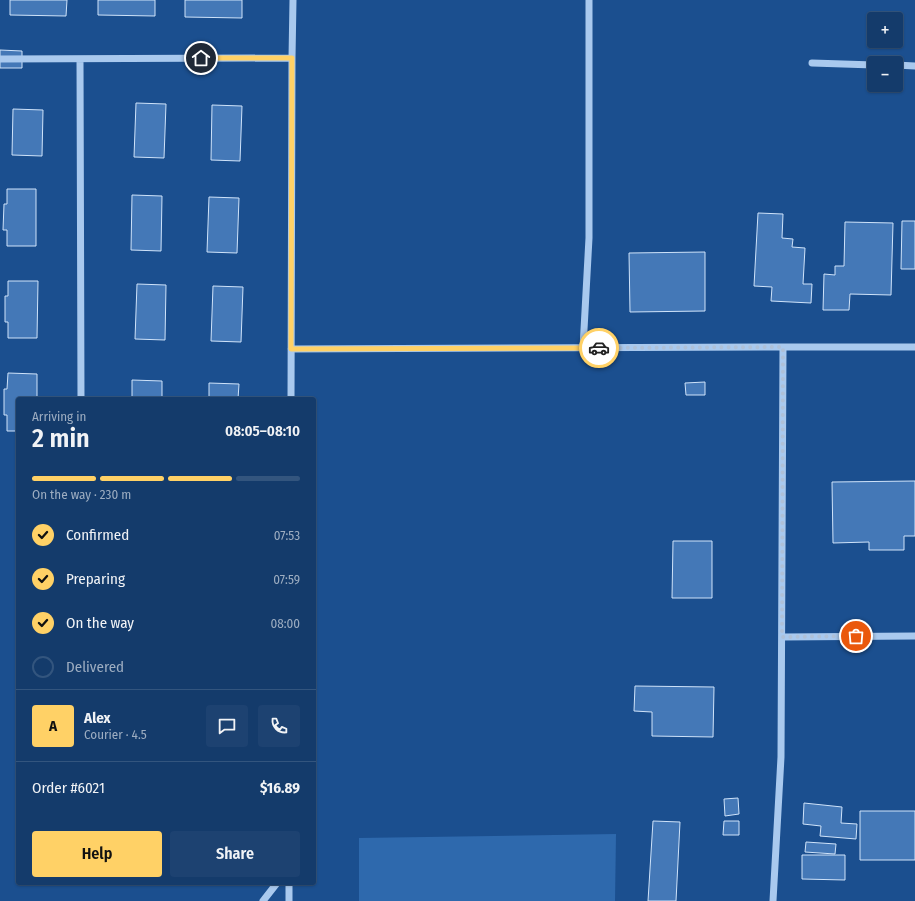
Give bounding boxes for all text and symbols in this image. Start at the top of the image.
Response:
map controls [867,12,903,92]
button: + [867,12,903,48]
pin [184,41,218,75]
icon: home [190,47,212,69]
button: − [867,56,903,92]
courier [579,328,619,368]
icon: car [588,337,610,359]
text: Arriving in [32,409,86,424]
text: 08:05–08:10 [225,422,300,440]
text: 2 min [32,423,90,454]
text: On the way · 230 m [32,487,131,502]
icon: check [32,524,54,546]
text: Confirmed [66,526,129,544]
text: 07:53 [274,528,300,543]
icon: check [32,568,54,590]
text: Preparing [66,570,125,588]
text: 07:59 [273,572,300,587]
icon: check [32,612,54,634]
text: On the way [66,614,134,632]
text: 08:00 [270,616,300,631]
pin [839,619,873,653]
icon: bag [845,625,867,647]
text: Delivered [66,658,124,676]
button: chat [206,705,248,747]
button: phone [258,705,300,747]
text: Alex [84,709,111,727]
text: A [49,717,57,735]
text: Courier · 4.5 [84,727,147,742]
text: Order #6021 [32,779,105,797]
text: $16.89 [260,779,300,797]
button: Help [32,831,162,877]
button: Share [170,831,300,877]

